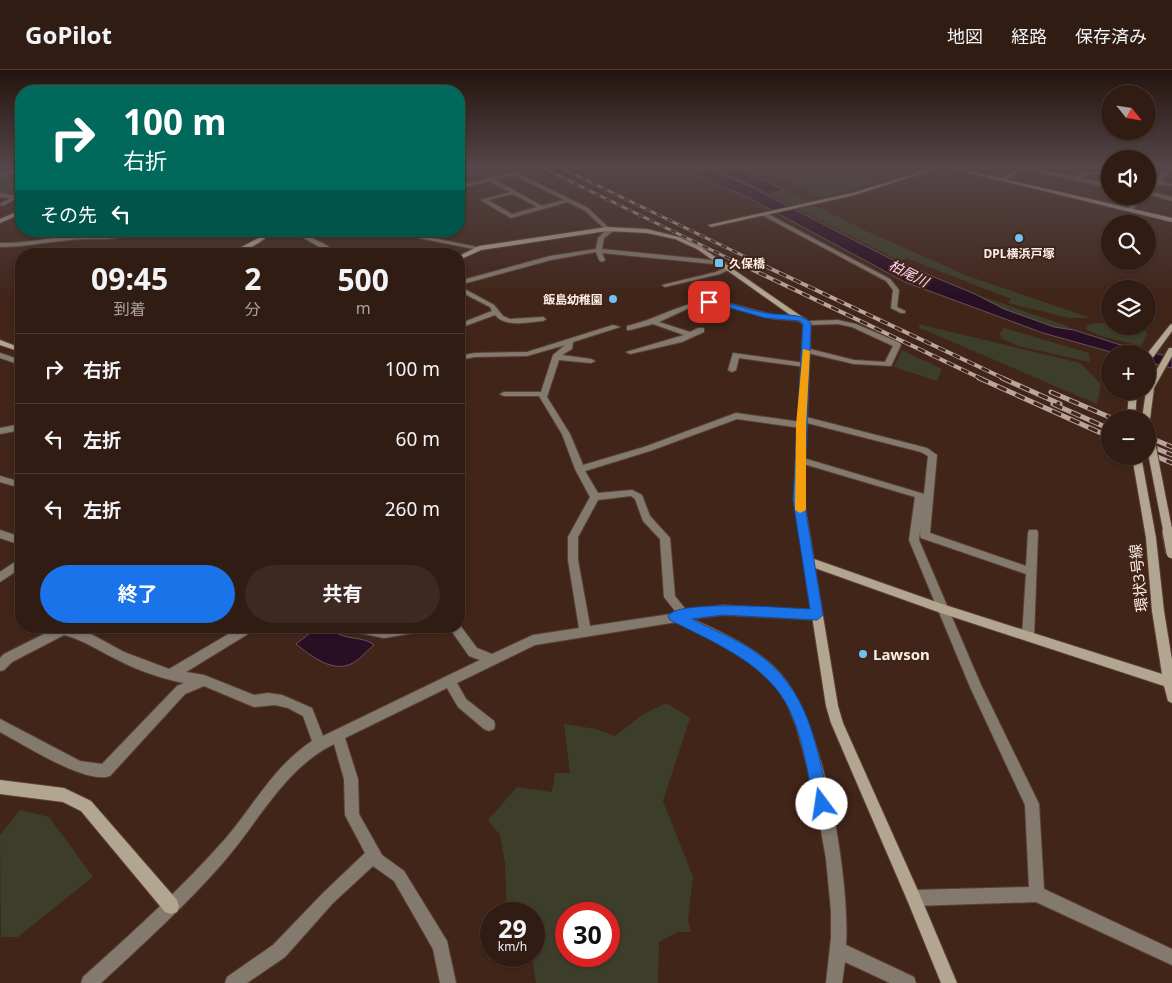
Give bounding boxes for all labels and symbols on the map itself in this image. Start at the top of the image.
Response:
north arrow [1101,85,1156,140]
marker: DPL横浜戸塚 [1013,232,1025,244]
place label: DPL横浜戸塚 [984,245,1054,262]
place label: 久保橋 [729,255,766,272]
water label: 柏尾川 [886,255,934,292]
marker: 久保橋 [713,257,725,269]
pin [688,281,730,323]
place label: 飯島幼稚園 [543,291,603,308]
marker: 飯島幼稚園 [607,293,619,305]
street label: 環状3号線 [1124,543,1152,613]
place label: Lawson [873,644,930,664]
marker: Lawson [857,648,869,660]
position arrow [795,777,847,829]
speed limit sign: 30 [555,902,620,967]

